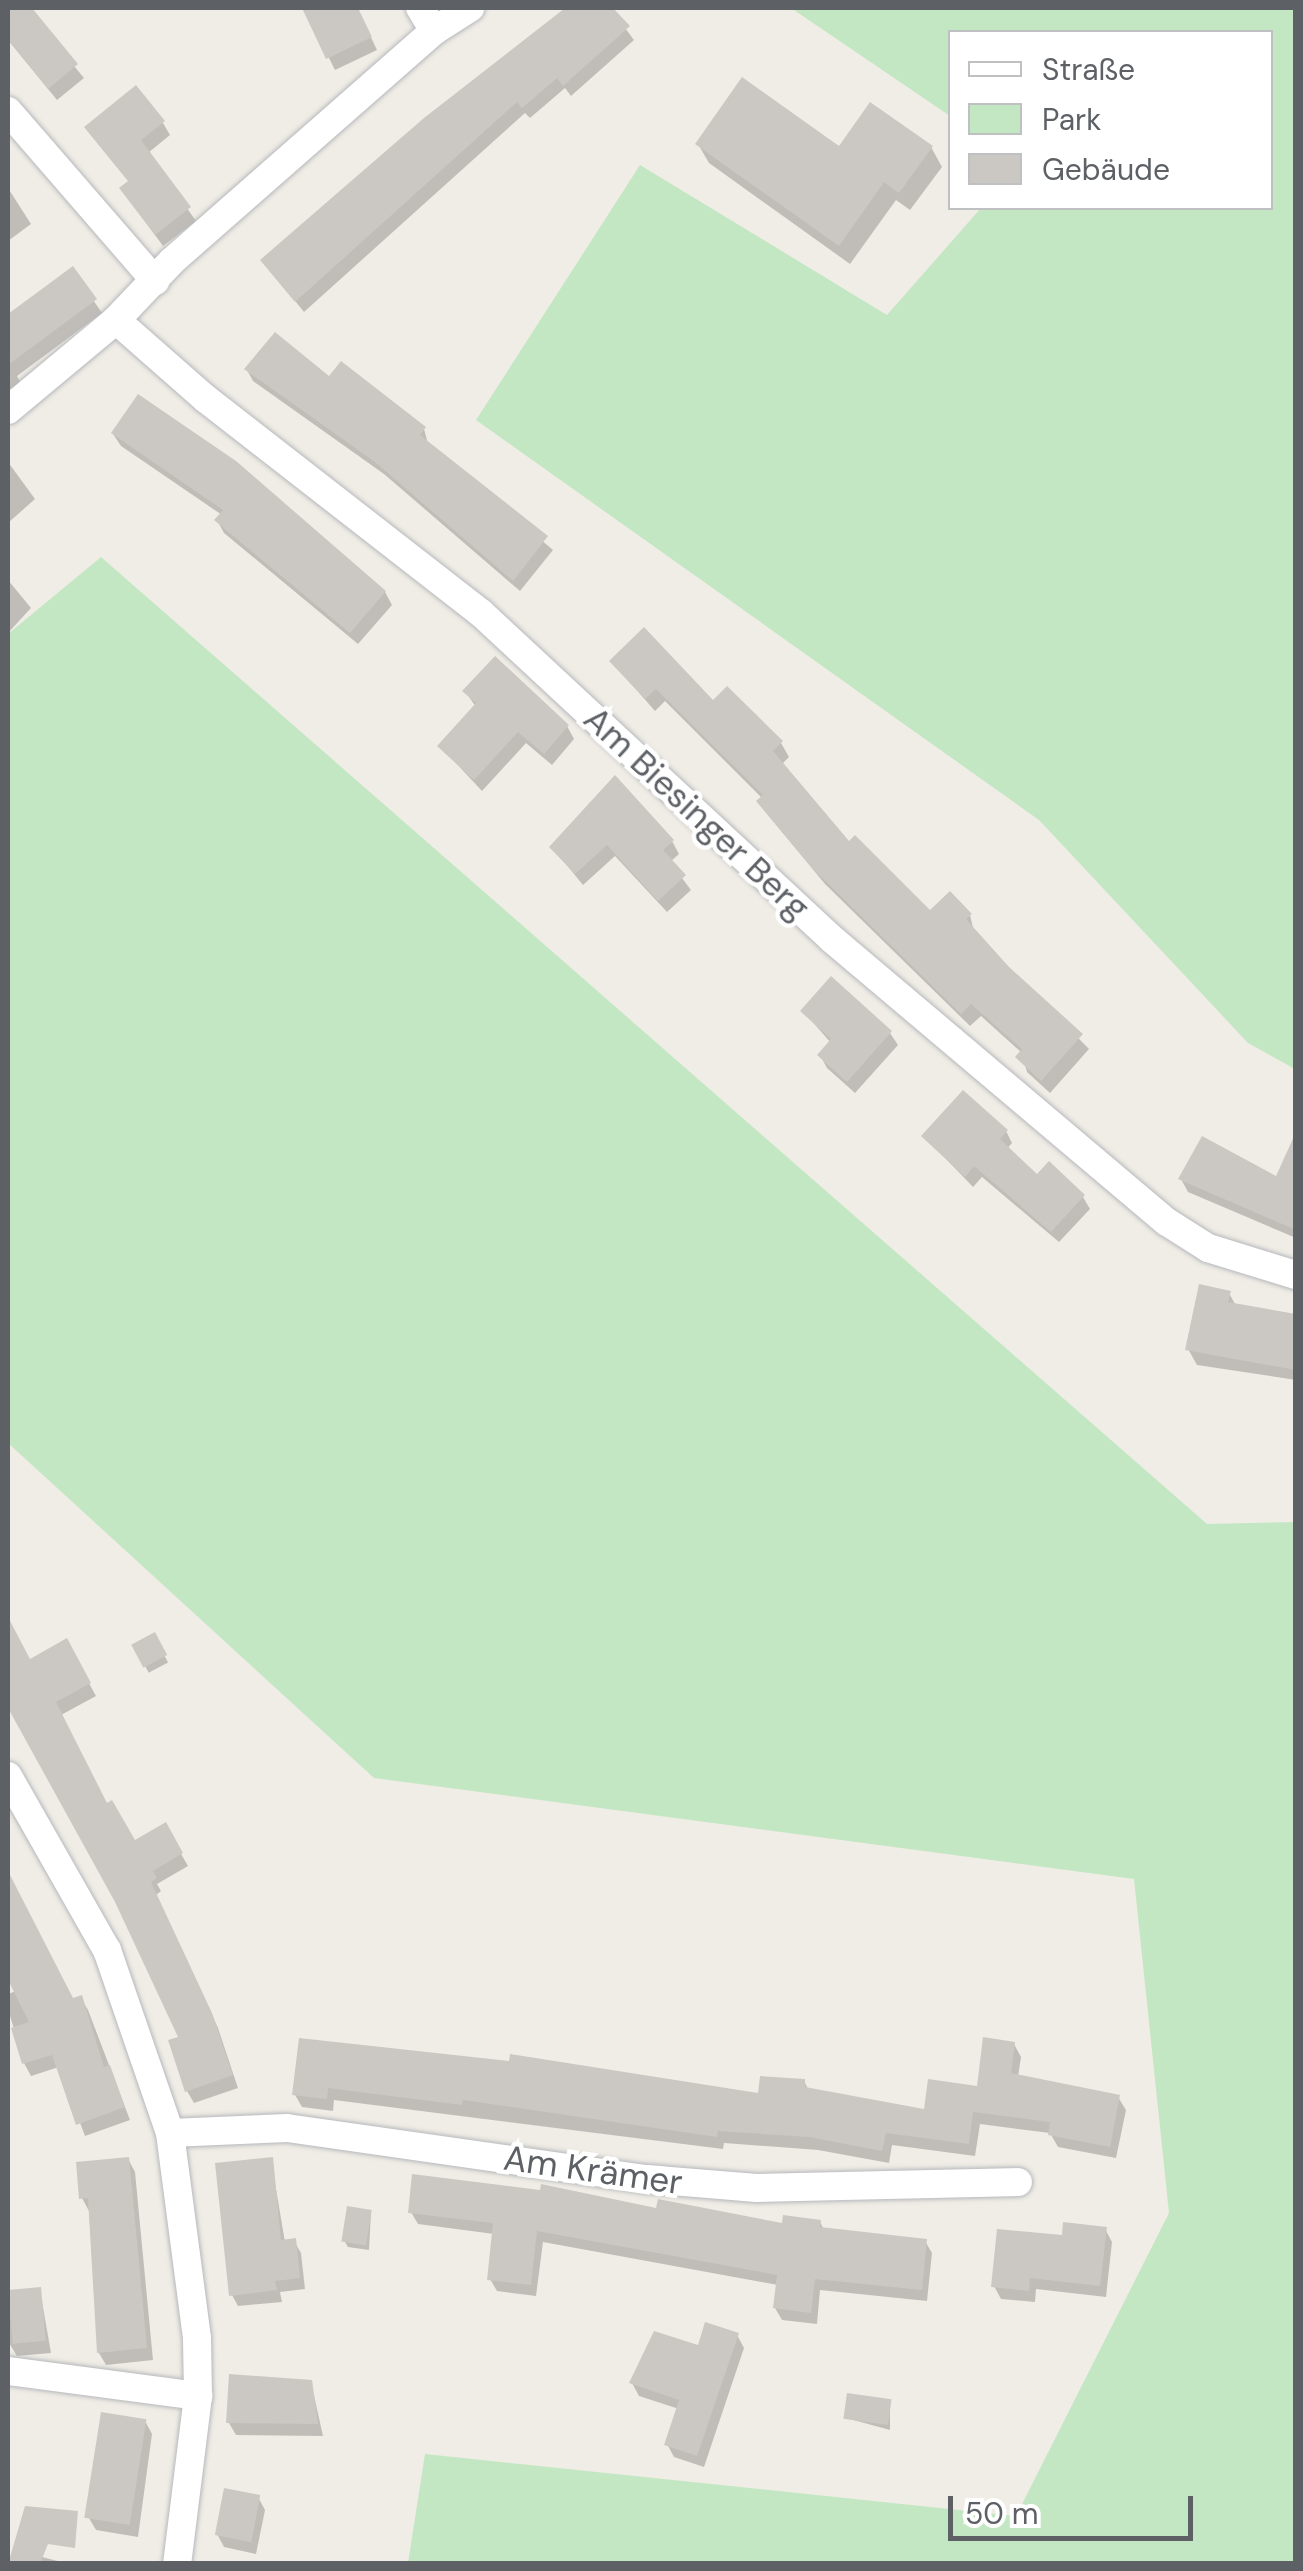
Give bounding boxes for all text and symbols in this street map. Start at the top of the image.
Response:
legend [948,30,1273,210]
text: Straße [1042,50,1135,89]
text: Park [1042,100,1101,139]
text: Gebäude [1042,150,1170,189]
street label: Am Biesinger Berg [575,698,819,928]
street label: Am Krämer [501,2137,685,2203]
scale bar [953,2476,1198,2538]
text: 50 m [965,2494,1039,2533]

